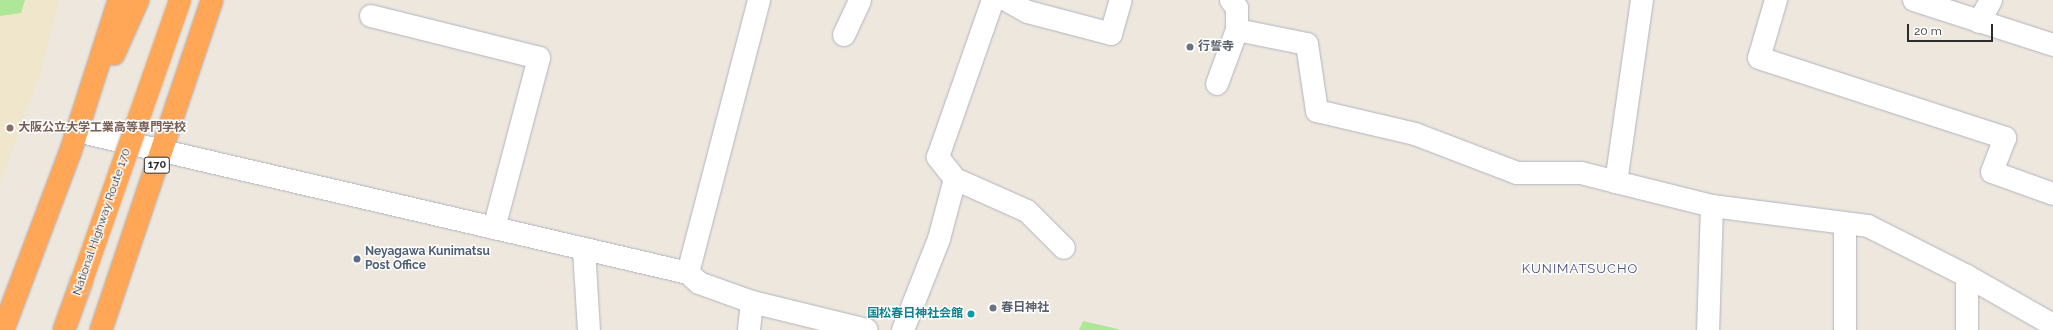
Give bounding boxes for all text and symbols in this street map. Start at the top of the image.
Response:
scale bar [1909,16,1995,42]
text: 20 m [1914,24,1942,38]
place label: 行誓寺 [1198,40,1234,54]
marker: 行誓寺 [1185,42,1195,52]
place label: 大阪公立大学工業高等専門学校 [18,121,186,135]
marker: 大阪公立大学工業高等専門学校 [5,123,15,133]
street label: National Highway Route 170 [70,146,134,298]
road number: 170 [143,156,171,174]
place label: Neyagawa Kunimatsu Post Office [365,245,490,273]
marker: Neyagawa Kunimatsu Post Office [352,254,362,264]
district label: KUNIMATSUCHO [1522,261,1638,277]
place label: 春日神社 [1001,301,1049,315]
marker: 春日神社 [988,303,998,313]
place label: 国松春日神社会館 [867,307,963,321]
marker: 国松春日神社会館 [966,309,976,319]

